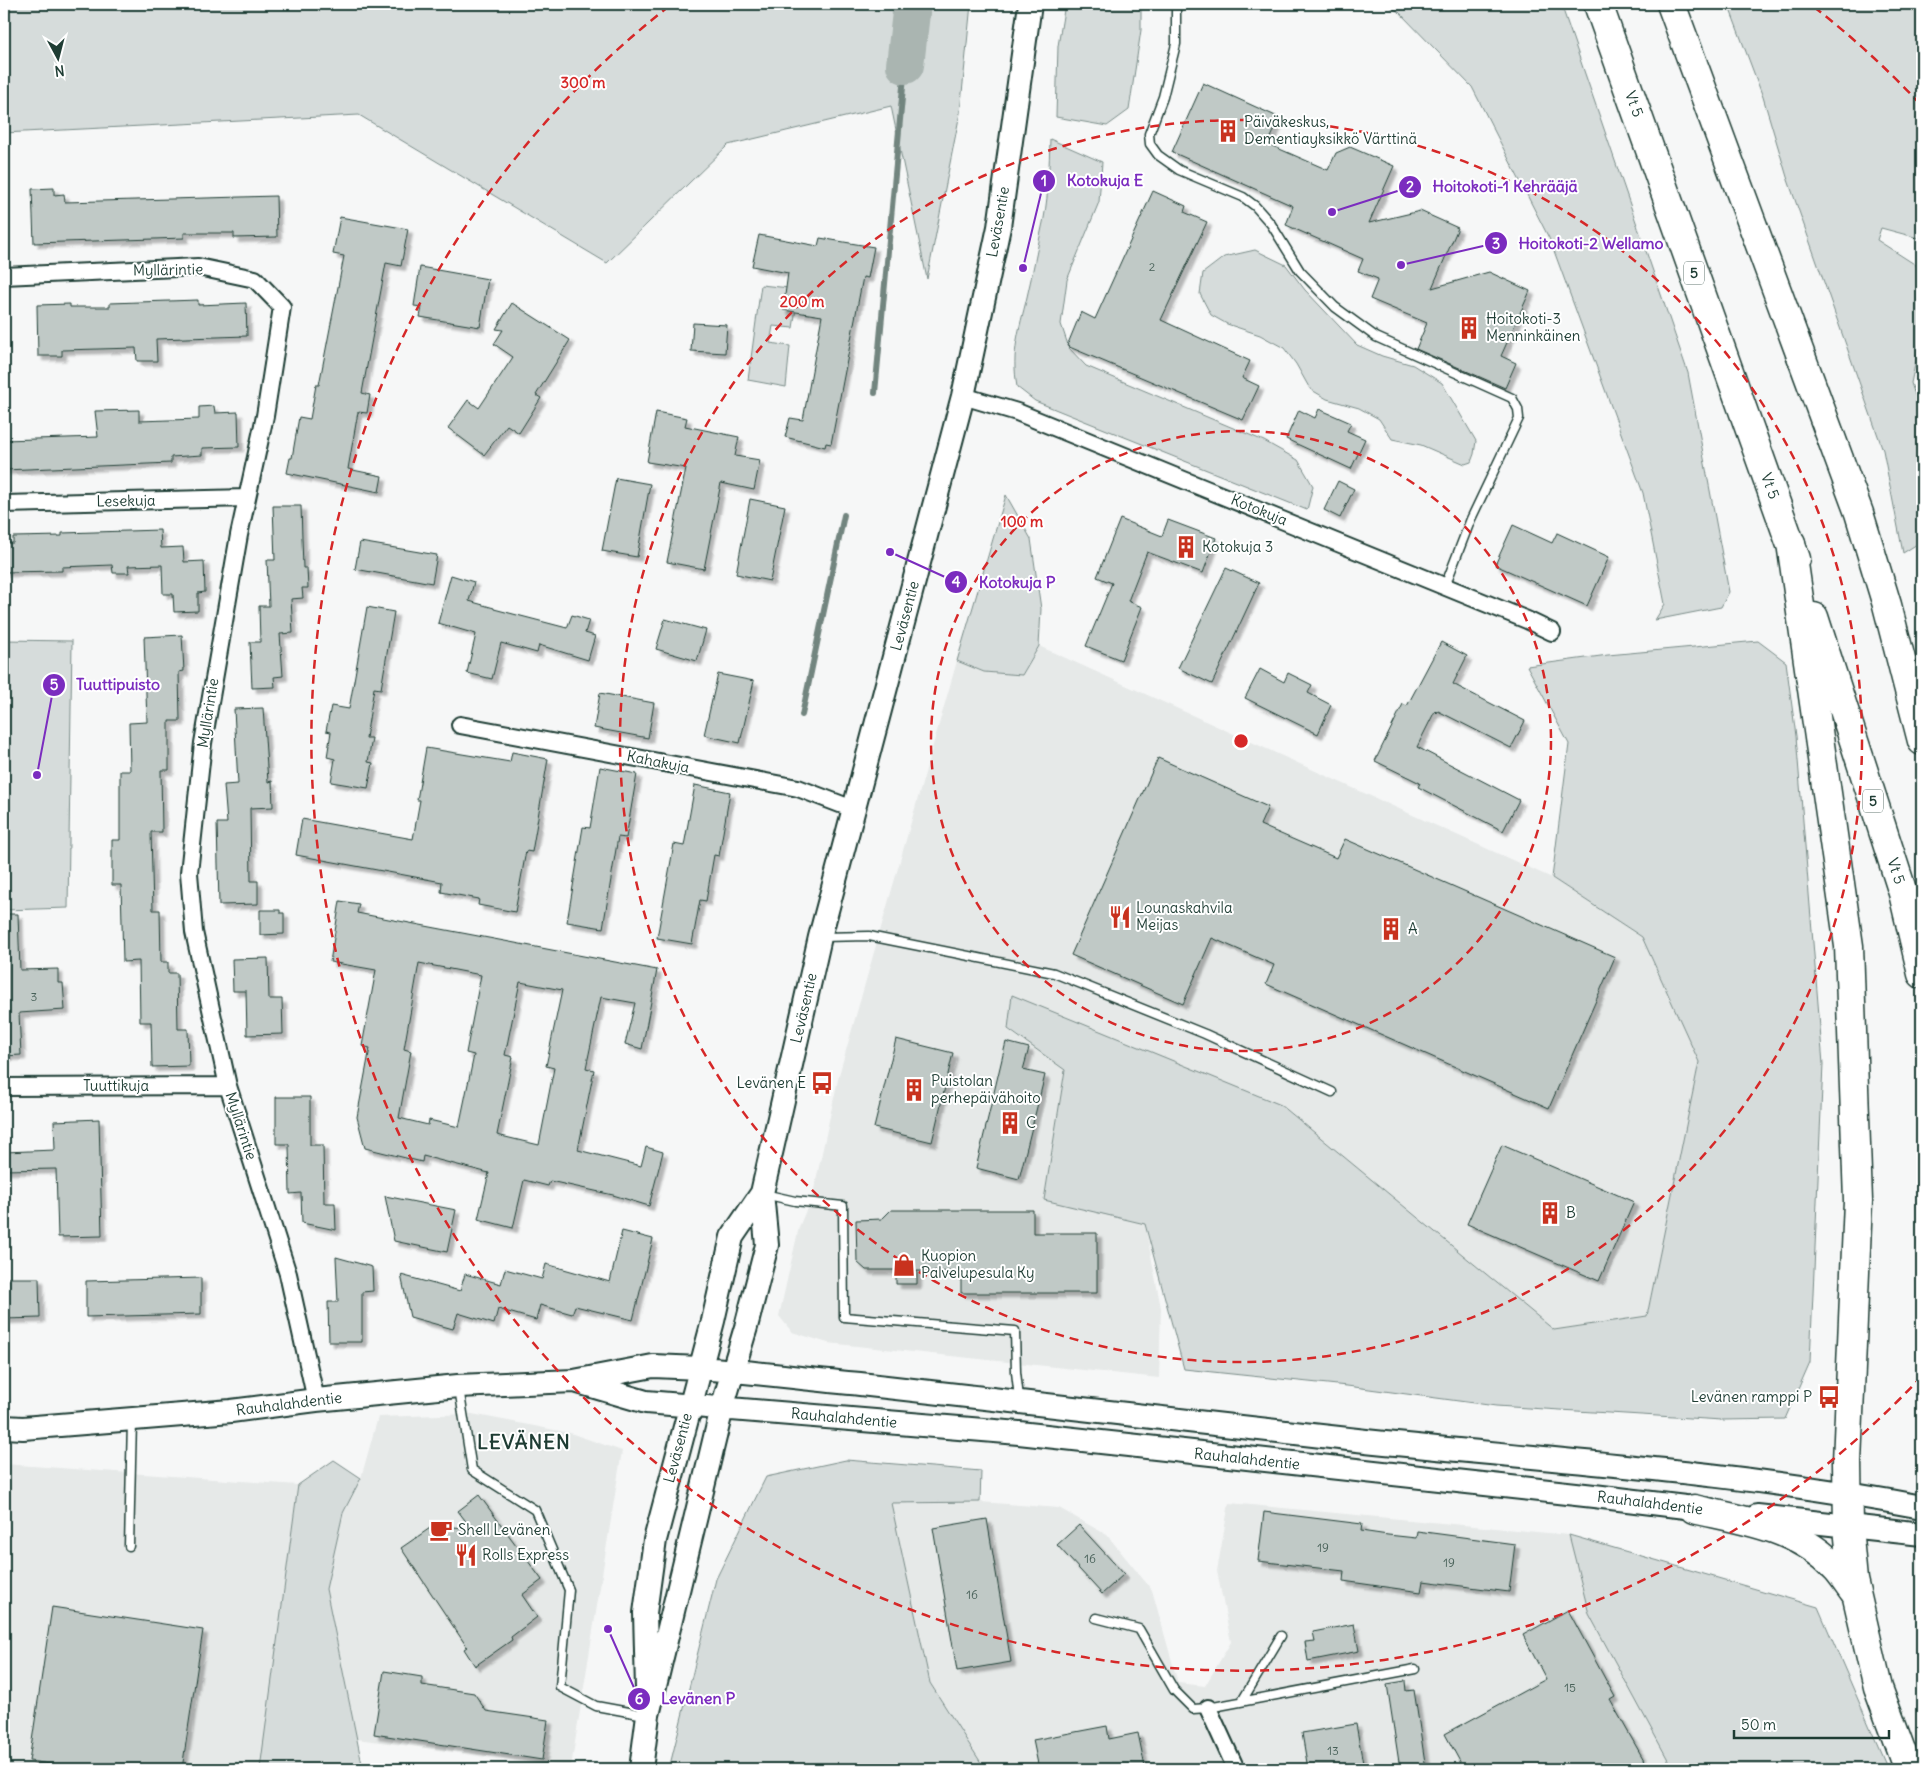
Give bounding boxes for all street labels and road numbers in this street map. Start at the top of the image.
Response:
street label: Vt 5 [1621,88,1648,120]
street label: Leväsentie [982,185,1013,259]
street label: Myllärintie [133,259,203,280]
road number: 5 [1684,262,1704,284]
street label: Vt 5 [1757,470,1784,502]
street label: Lesekuja [96,490,156,511]
street label: Kotokuja [1228,490,1291,530]
street label: Leväsentie [886,579,923,653]
street label: Myllärintie [193,677,222,749]
street label: Kahakuja [625,746,691,777]
road number: 5 [1863,789,1883,812]
street label: Vt 5 [1883,855,1910,886]
street label: Leväsentie [786,971,821,1045]
street label: Tuuttikuja [83,1076,149,1095]
street label: Myllärintie [222,1089,261,1162]
street label: Rauhalahdentie [235,1388,343,1419]
street label: Rauhalahdentie [790,1403,898,1432]
street label: Leväsentie [659,1411,696,1485]
street label: Rauhalahdentie [1193,1443,1301,1474]
street label: Rauhalahdentie [1596,1487,1704,1518]

